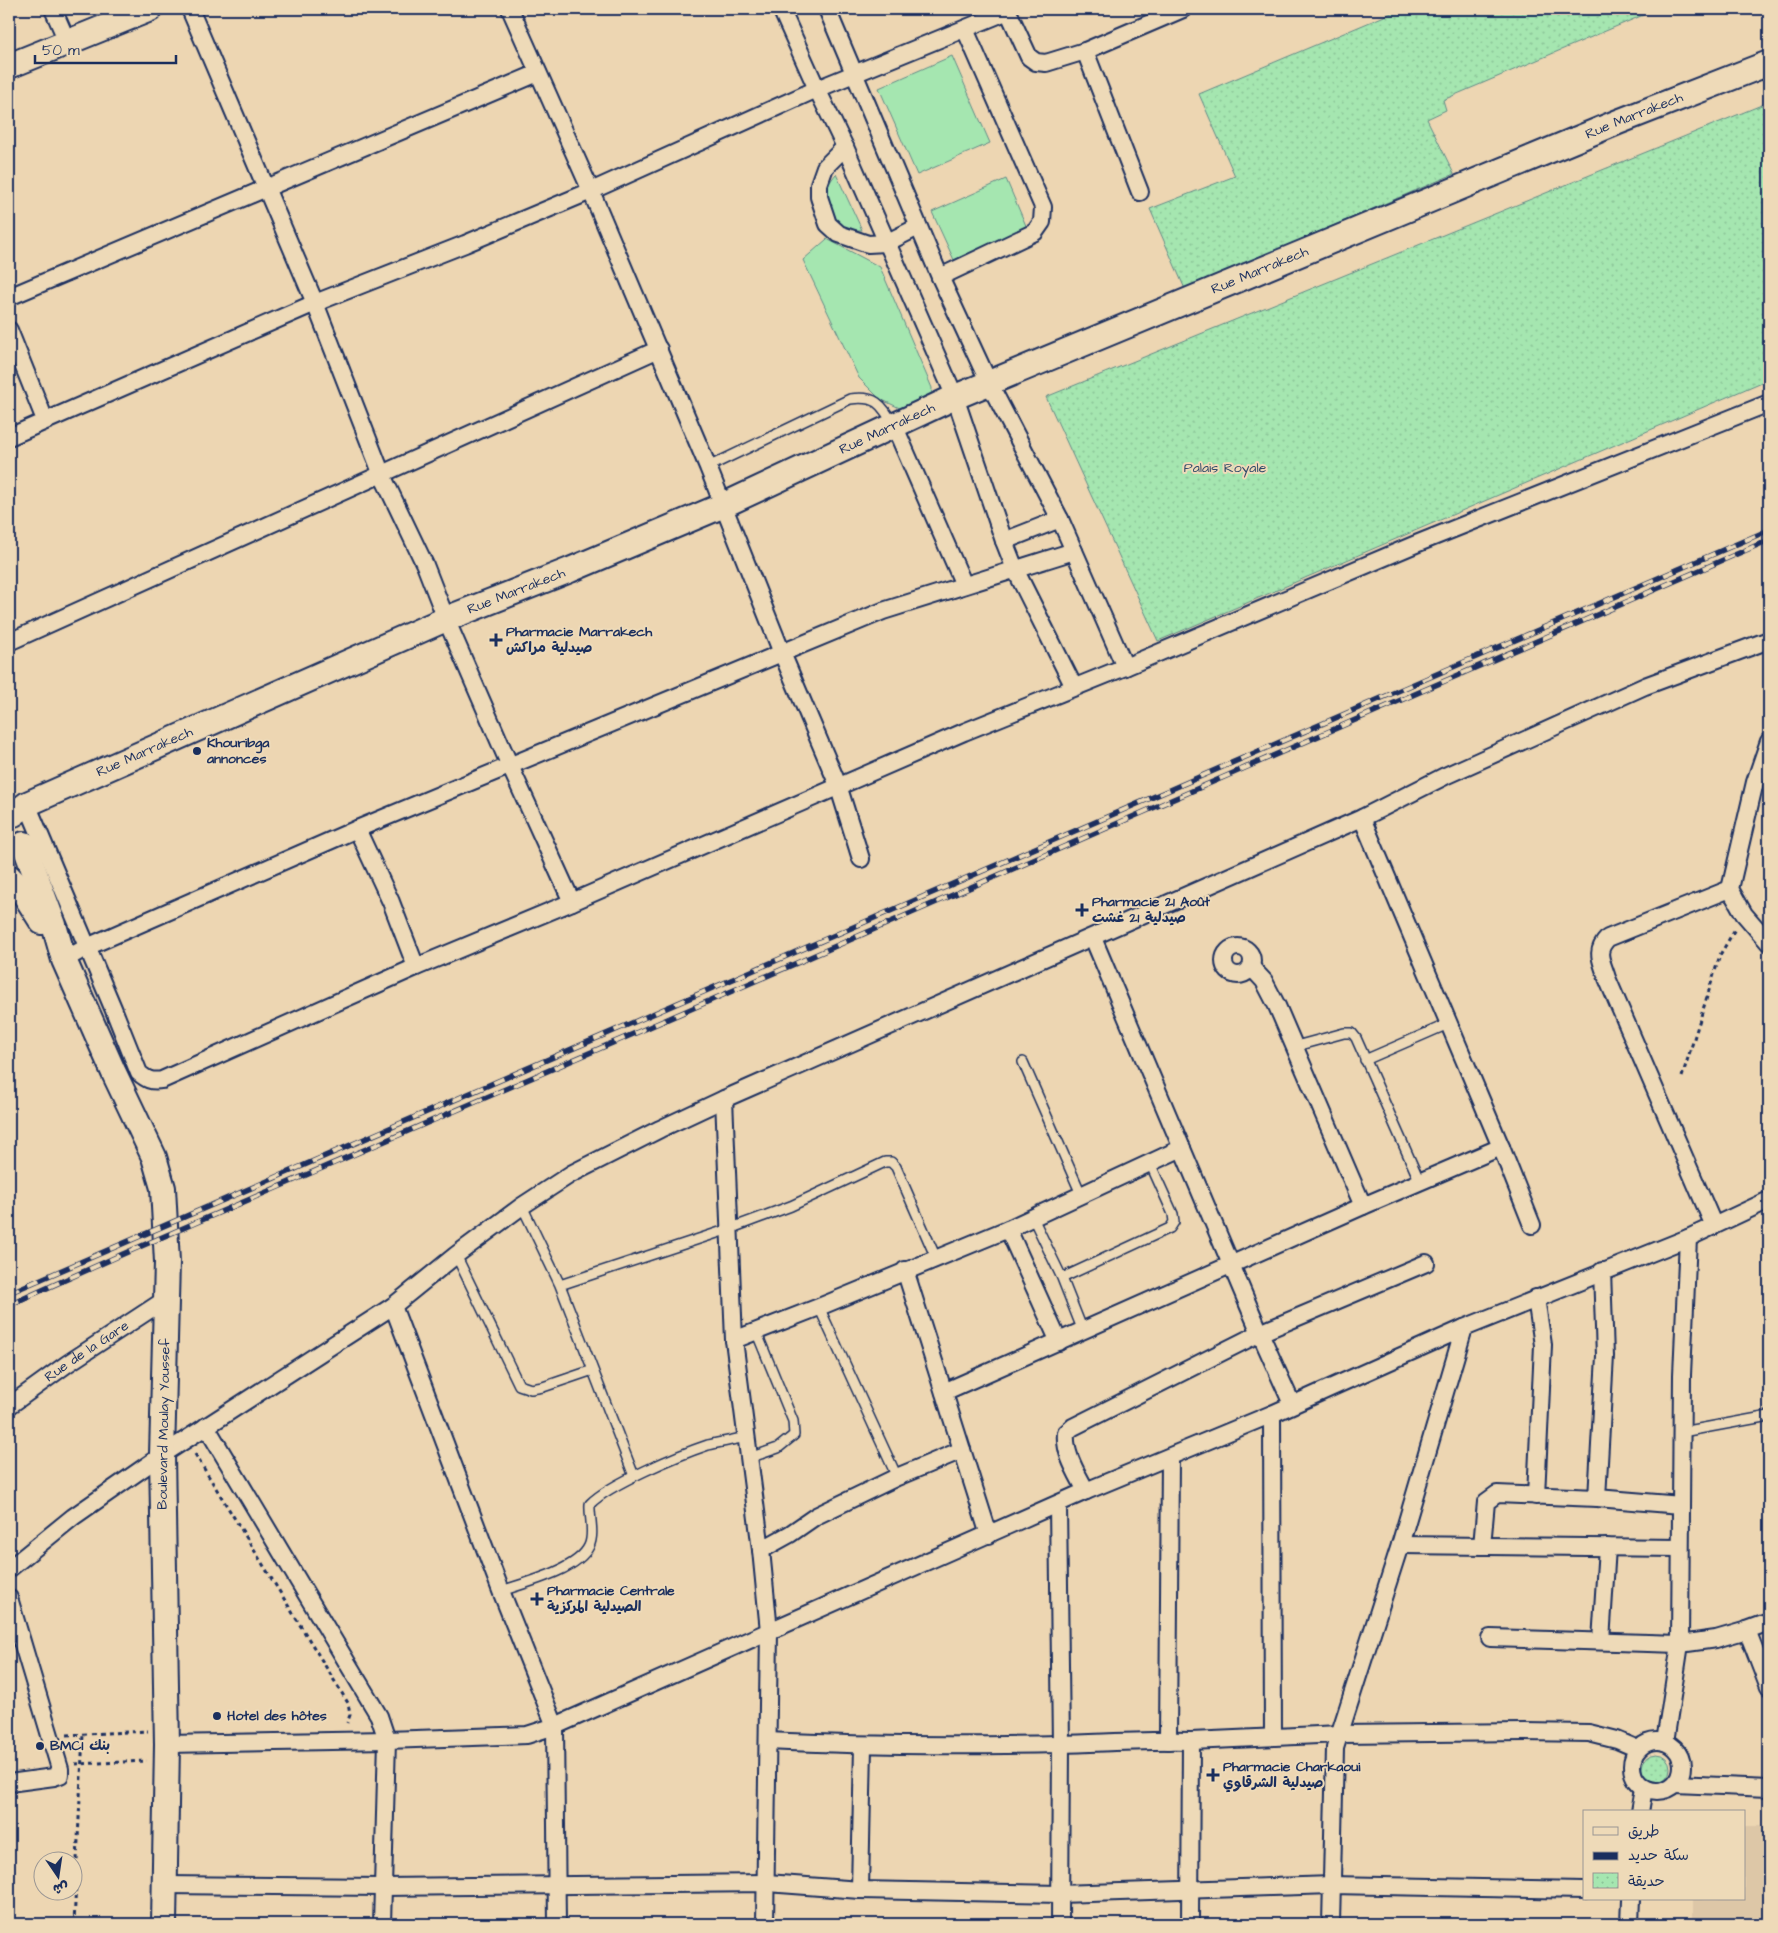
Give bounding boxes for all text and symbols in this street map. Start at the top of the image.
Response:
scale bar [35,32,176,64]
text: 50 m [42,40,80,61]
street label: Rue Marrakech [1582,88,1686,144]
street label: Rue Marrakech [1208,241,1312,300]
street label: Rue Marrakech [836,398,938,460]
park label: Palais Royale [1184,458,1267,478]
street label: Rue Marrakech [464,563,568,620]
place label: Pharmacie Marrakech صيدلية مراكش [506,622,653,658]
marker: Pharmacie Marrakech صيدلية مراكش [490,634,502,646]
street label: Rue Marrakech [93,722,196,782]
place label: Khouribga annonces [206,733,270,769]
marker: Khouribga annonces [191,745,203,757]
place label: Pharmacie 21 Août صيدلية 21 غشت [1092,892,1210,928]
marker: Pharmacie 21 Août صيدلية 21 غشت [1076,904,1088,916]
street label: Rue de la Gare [40,1316,133,1387]
street label: Boulevard Moulay Youssef [153,1338,176,1510]
place label: Pharmacie Centrale الصيدلية المركزية [547,1581,675,1617]
marker: Pharmacie Centrale الصيدلية المركزية [531,1593,543,1605]
place label: Hotel des hôtes [227,1706,327,1726]
marker: Hotel des hôtes [211,1710,223,1722]
place label: BMCI بنك [50,1736,110,1756]
marker: BMCI بنك [34,1740,46,1752]
place label: Pharmacie Charkaoui صيدلية الشرقاوي [1223,1757,1361,1793]
marker: Pharmacie Charkaoui صيدلية الشرقاوي [1207,1769,1219,1781]
legend [1583,1810,1746,1900]
text: طريق [1628,1821,1660,1842]
text: سكة حديد [1628,1845,1689,1866]
north arrow [32,1850,82,1900]
text: حديقة [1628,1871,1665,1892]
text: ش [51,1876,70,1899]

